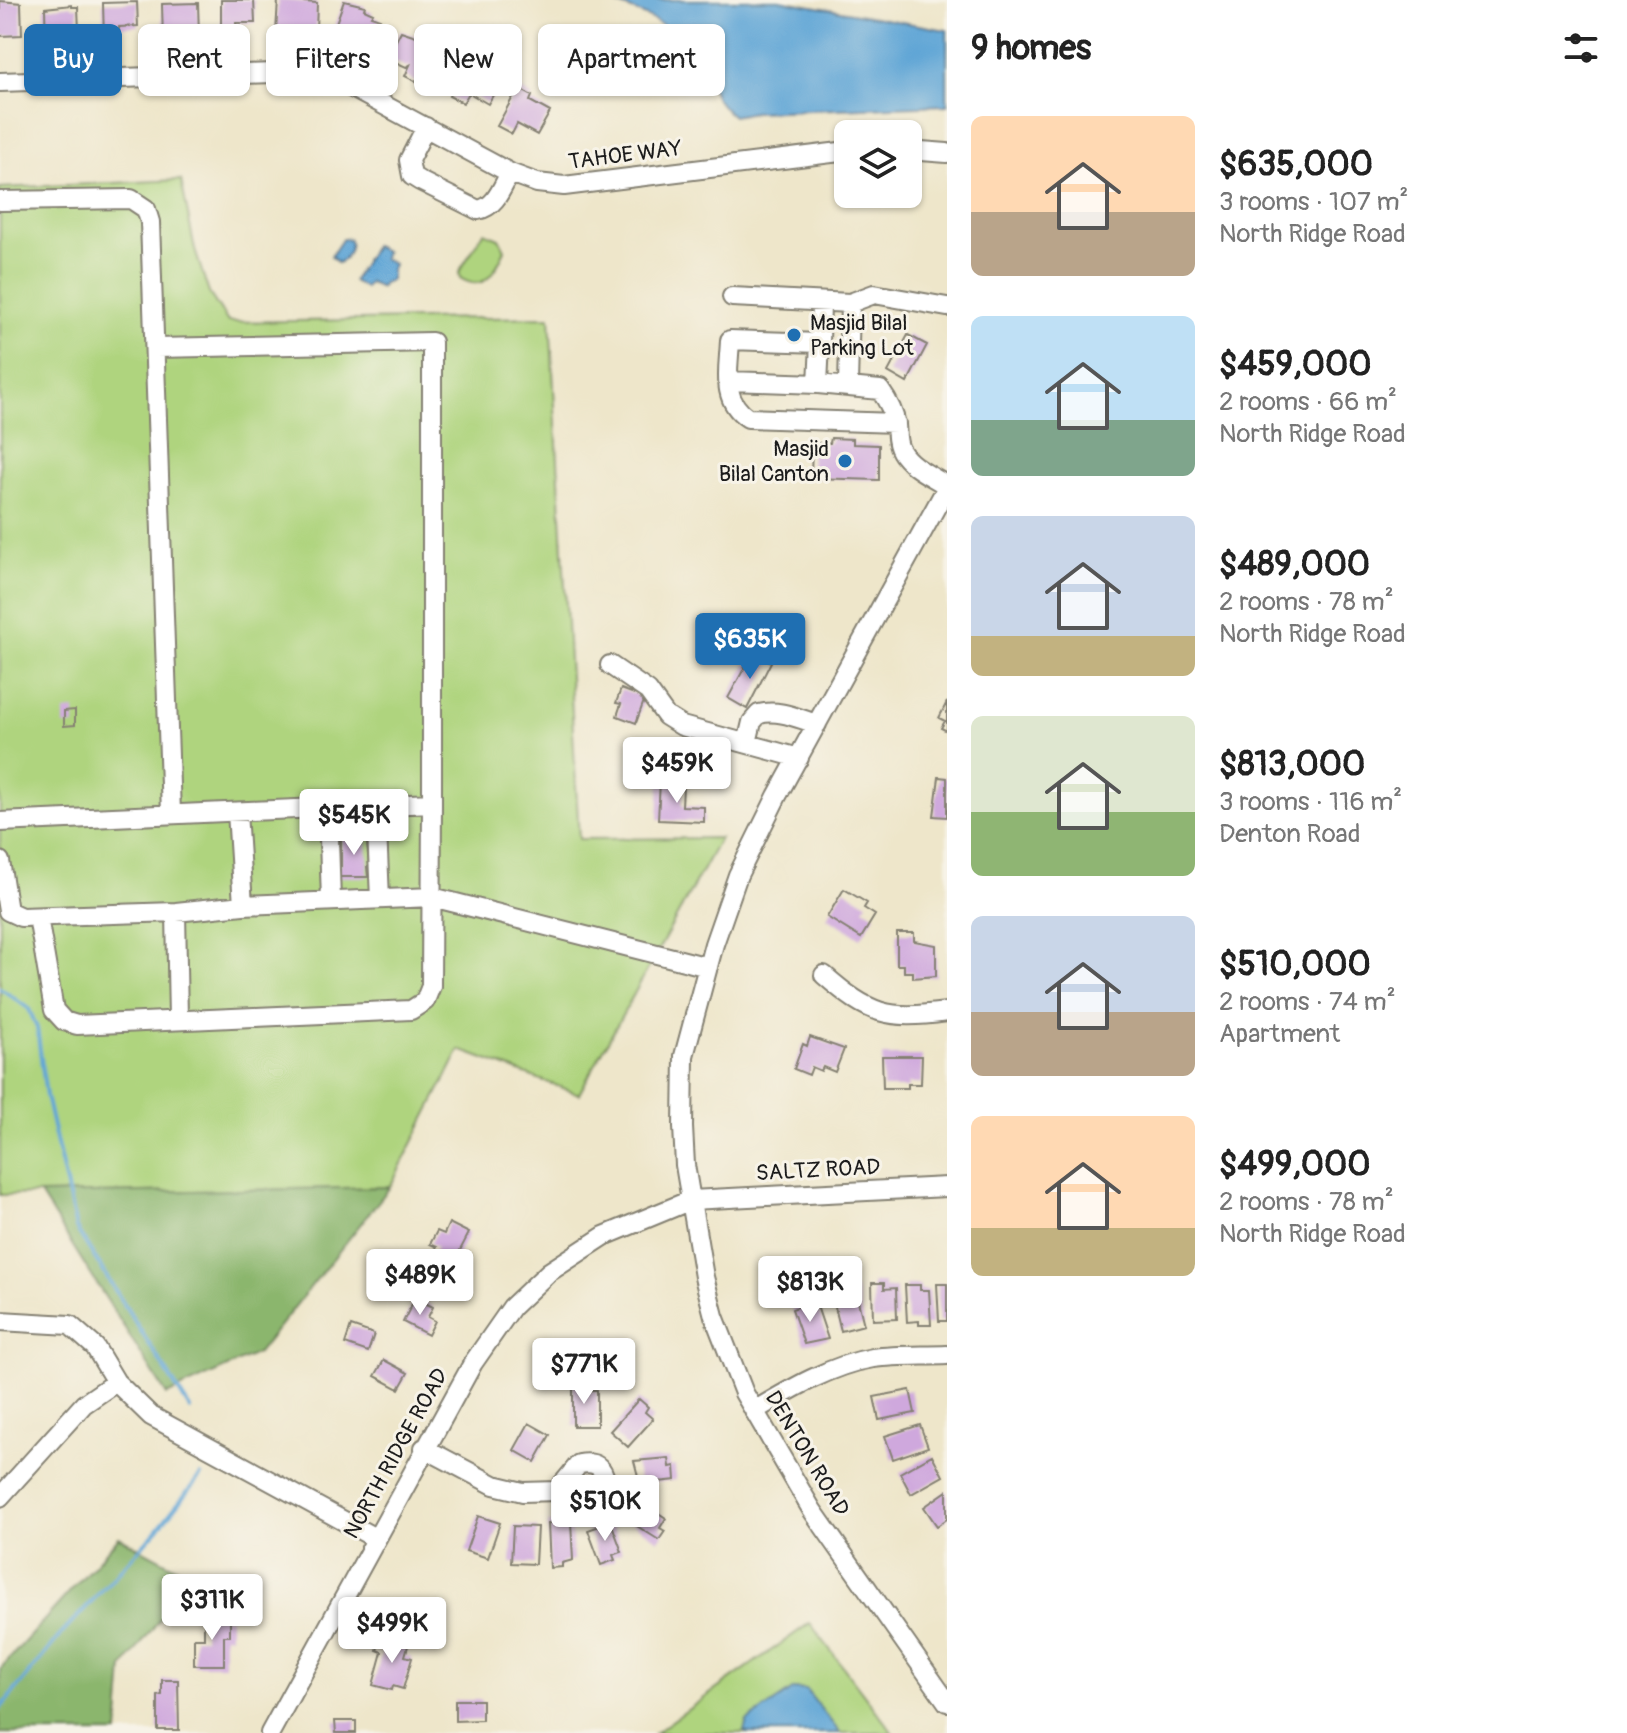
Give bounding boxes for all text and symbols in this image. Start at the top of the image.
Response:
chip: Buy [24,24,122,96]
chip: Rent [138,24,250,96]
chip: Filters [266,24,398,96]
chip: New [414,24,522,96]
chip: Apartment [538,24,725,96]
icon: filters [1559,26,1603,70]
text: 9 homes [971,27,1091,70]
map controls [834,120,922,208]
button: layers [834,120,922,208]
street label: TAHOE WAY [567,134,684,176]
text: $635,000 [1219,143,1373,186]
icon: home [1035,148,1131,244]
text: 3 rooms · 107 m² [1219,186,1408,218]
text: North Ridge Road [1219,218,1406,250]
place label: Masjid Bilal Parking Lot [810,309,914,362]
marker: Masjid Bilal Parking Lot [785,326,803,344]
text: $459,000 [1219,343,1371,386]
icon: home [1035,348,1131,444]
text: 2 rooms · 66 m² [1219,386,1397,418]
text: North Ridge Road [1219,418,1406,450]
place label: Masjid Bilal Canton [719,435,829,488]
marker: Masjid Bilal Canton [836,452,854,470]
text: $489,000 [1219,543,1370,586]
icon: home [1035,548,1131,644]
text: 2 rooms · 78 m² [1219,586,1394,618]
pin: $635K [694,613,806,681]
text: North Ridge Road [1219,618,1406,650]
text: $635K [713,623,787,655]
pin: $459K [621,737,733,805]
text: $813,000 [1219,743,1365,786]
text: $459K [641,747,713,779]
icon: home [1035,748,1131,844]
text: 3 rooms · 116 m² [1219,786,1402,818]
pin: $545K [298,789,410,857]
text: $545K [317,799,391,831]
text: Denton Road [1219,818,1360,850]
text: $510,000 [1219,943,1371,986]
icon: home [1035,948,1131,1044]
text: 2 rooms · 74 m² [1219,986,1396,1018]
text: Apartment [1219,1018,1340,1050]
text: $499,000 [1219,1143,1370,1186]
icon: home [1035,1148,1131,1244]
street label: SALTZ ROAD [755,1153,881,1187]
text: 2 rooms · 78 m² [1219,1186,1394,1218]
text: North Ridge Road [1219,1218,1406,1250]
pin: $489K [364,1249,476,1317]
pin: $813K [754,1256,866,1324]
text: $489K [384,1259,456,1291]
text: $813K [776,1266,844,1298]
pin: $771K [528,1338,640,1406]
text: $771K [550,1348,618,1380]
street label: NORTH RIDGE ROAD [337,1363,454,1544]
street label: DENTON ROAD [759,1386,855,1521]
pin: $510K [549,1475,661,1543]
text: $510K [569,1485,641,1517]
pin: $311K [156,1574,268,1642]
text: $311K [180,1584,244,1616]
pin: $499K [336,1597,448,1665]
text: $499K [356,1607,428,1639]

